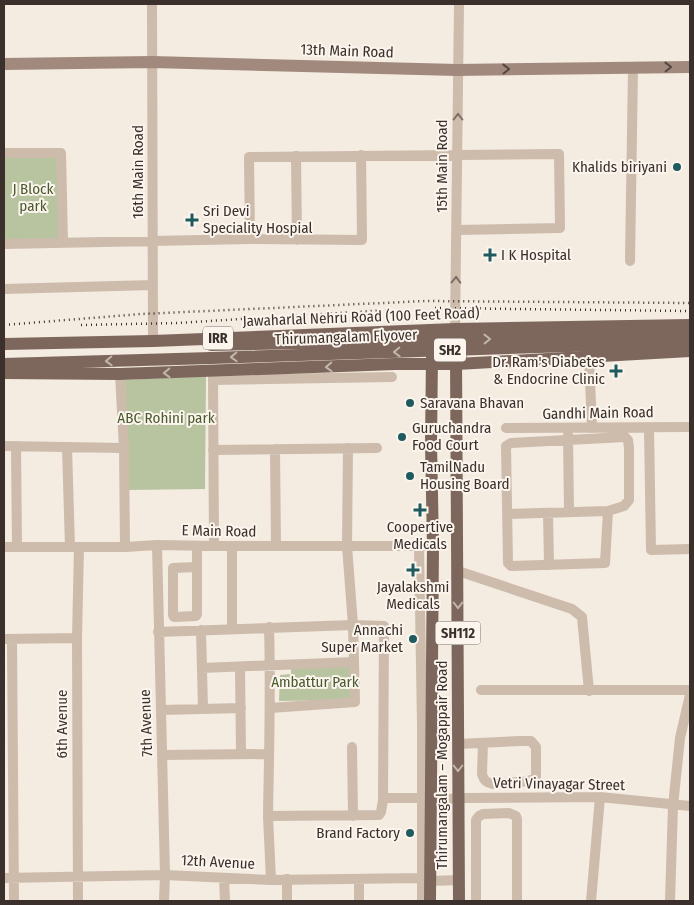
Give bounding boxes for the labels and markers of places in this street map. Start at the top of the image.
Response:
place label: Khalids biriyani [572,158,667,176]
marker: Khalids biriyani [671,161,683,173]
place label: Sri Devi Speciality Hospial [203,202,312,237]
marker: Sri Devi Speciality Hospial [185,213,199,227]
place label: I K Hospital [501,246,571,264]
marker: I K Hospital [483,248,497,262]
place label: Dr. Ram's Diabetes & Endocrine Clinic [492,353,606,388]
marker: Dr. Ram's Diabetes & Endocrine Clinic [609,364,623,378]
place label: Saravana Bhavan [420,394,524,412]
marker: Saravana Bhavan [404,397,416,409]
place label: Guruchandra Food Court [412,419,491,454]
marker: Guruchandra Food Court [396,431,408,443]
place label: TamilNadu Housing Board [420,458,510,493]
marker: TamilNadu Housing Board [404,470,416,482]
marker: Coopertive Medicals [414,504,426,516]
place label: Coopertive Medicals [387,518,453,553]
marker: Jayalakshmi Medicals [407,564,419,576]
place label: Jayalakshmi Medicals [377,578,449,613]
place label: Annachi Super Market [321,621,403,656]
marker: Annachi Super Market [407,633,419,645]
place label: Brand Factory [316,824,400,842]
marker: Brand Factory [404,827,416,839]

